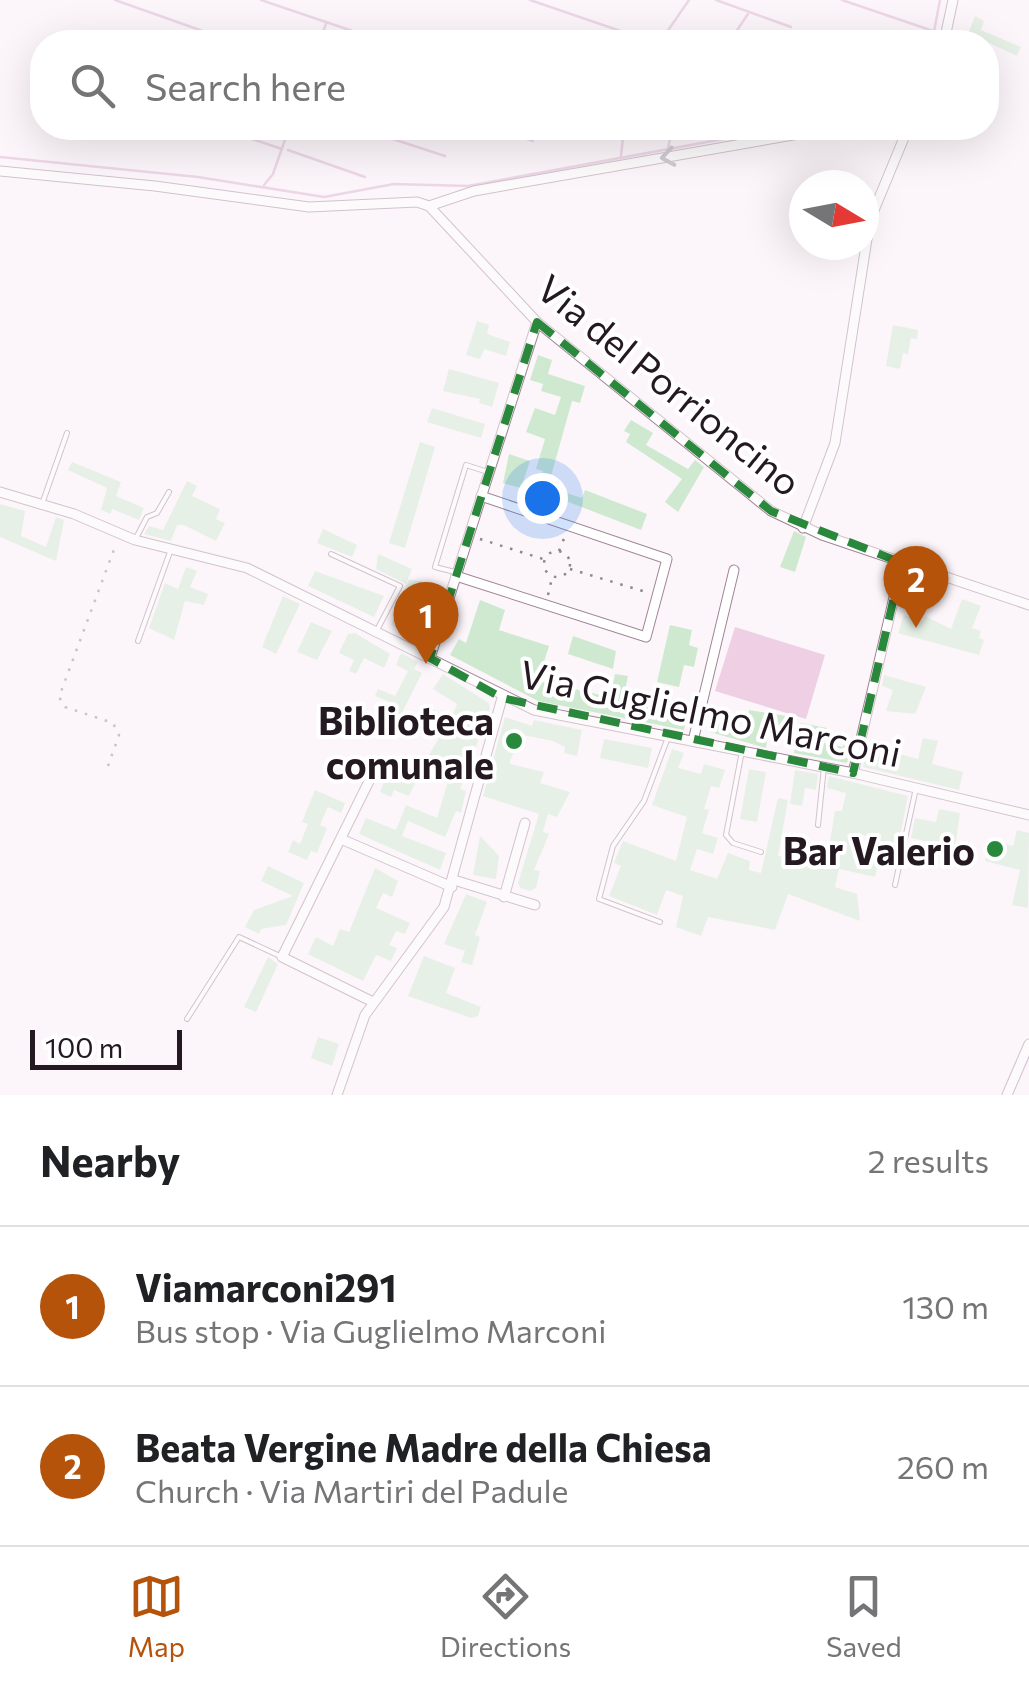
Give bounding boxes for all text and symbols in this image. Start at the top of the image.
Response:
search box [30,30,999,140]
icon: search [65,58,120,113]
text: Search here [145,62,346,109]
one-way arrow [660,146,676,167]
north arrow [789,170,879,260]
street label: Via del Porrioncino [529,263,811,505]
your location [517,473,568,524]
pin: 2 [884,546,948,628]
pin: 1 [394,582,458,664]
street label: Via Guglielmo Marconi [516,649,906,775]
place label: Biblioteca comunale [318,696,494,787]
marker: Biblioteca comunale [503,730,525,752]
place label: Bar Valerio [783,826,975,873]
marker: Bar Valerio [984,838,1006,860]
scale bar [30,1025,182,1070]
text: 100 m [45,1030,123,1064]
text: Nearby [40,1134,180,1186]
text: 2 results [868,1140,989,1180]
text: Viamarconi291 [135,1263,397,1310]
text: 1 [65,1286,80,1326]
text: 130 m [902,1286,989,1326]
text: Bus stop · Via Guglielmo Marconi [135,1310,606,1350]
text: Beata Vergine Madre della Chiesa [135,1423,712,1470]
text: 2 [63,1446,82,1486]
text: 260 m [897,1446,989,1486]
text: Church · Via Martiri del Padule [135,1470,569,1510]
tab: Map [127,1569,185,1663]
tab: Directions [440,1569,571,1663]
tab: Saved [826,1569,902,1663]

